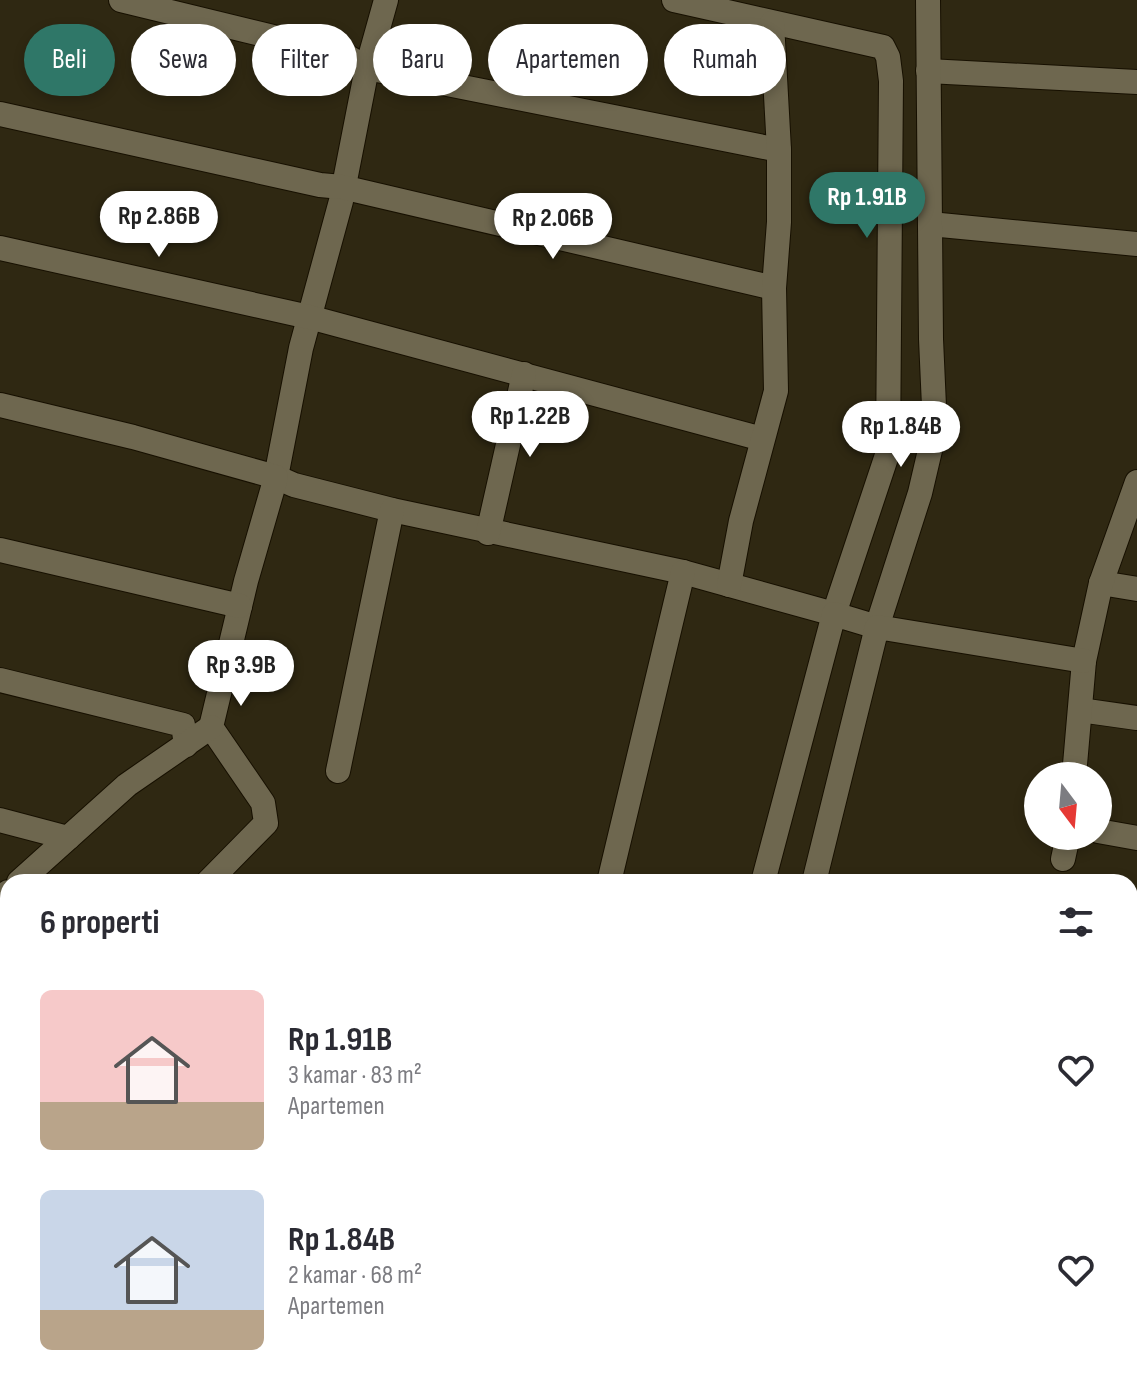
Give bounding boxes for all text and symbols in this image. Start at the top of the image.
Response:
chip: Beli [24,24,115,96]
chip: Sewa [131,24,236,96]
chip: Filter [252,24,357,96]
chip: Baru [373,24,472,96]
chip: Apartemen [488,24,648,96]
chip: Rumah [664,24,786,96]
pin: Rp 1.91B [784,172,950,240]
text: Rp 1.91B [827,182,907,213]
pin: Rp 2.86B [76,191,242,259]
pin: Rp 2.06B [470,193,636,261]
text: Rp 2.86B [118,201,200,232]
text: Rp 2.06B [512,203,594,234]
pin: Rp 1.22B [447,391,613,459]
text: Rp 1.22B [490,401,570,432]
pin: Rp 1.84B [818,401,984,469]
text: Rp 1.84B [860,411,942,442]
pin: Rp 3.9B [167,640,315,708]
text: Rp 3.9B [206,650,276,681]
north arrow [1024,762,1112,850]
map controls [1024,762,1112,850]
icon: filters [1054,900,1098,944]
text: 6 properti [40,902,159,943]
text: Rp 1.91B [288,1019,392,1060]
icon: home [104,1022,200,1118]
icon: heart [1054,1048,1098,1092]
text: 3 kamar · 83 m² [288,1060,422,1091]
text: Apartemen [288,1091,385,1122]
text: Rp 1.84B [288,1219,395,1260]
icon: home [104,1222,200,1318]
icon: heart [1054,1248,1098,1292]
text: 2 kamar · 68 m² [288,1260,422,1291]
text: Apartemen [288,1291,385,1322]

